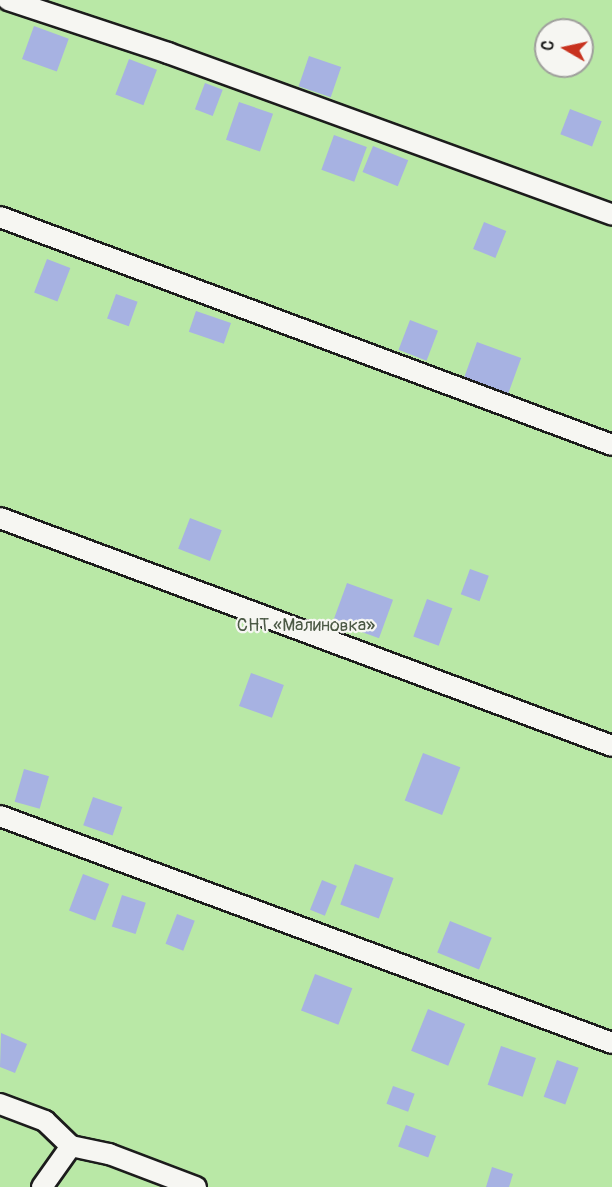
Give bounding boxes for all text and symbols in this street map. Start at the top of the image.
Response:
north arrow [534,18,594,78]
text: С [538,39,559,52]
park label: СНТ «Малиновка» [237,615,375,637]

